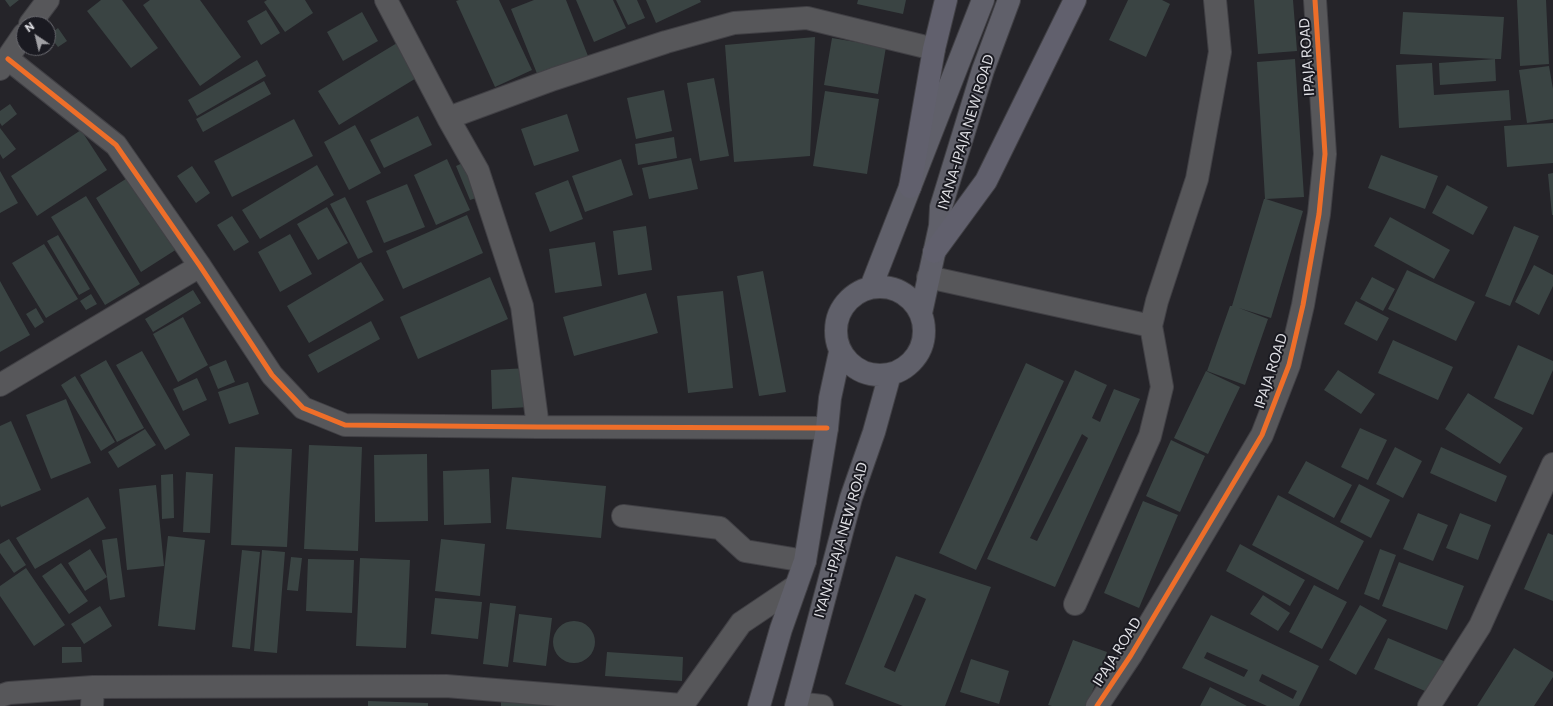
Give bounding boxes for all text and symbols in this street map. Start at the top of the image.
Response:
north arrow [16,16,56,56]
street label: IPAJA ROAD [1296,17,1318,97]
text: N [22,19,37,34]
street label: IYANA-IPAJA NEW ROAD [934,52,998,212]
street label: IPAJA ROAD [1251,331,1291,411]
street label: IYANA-IPAJA NEW ROAD [811,460,871,620]
street label: IPAJA ROAD [1089,614,1145,690]

